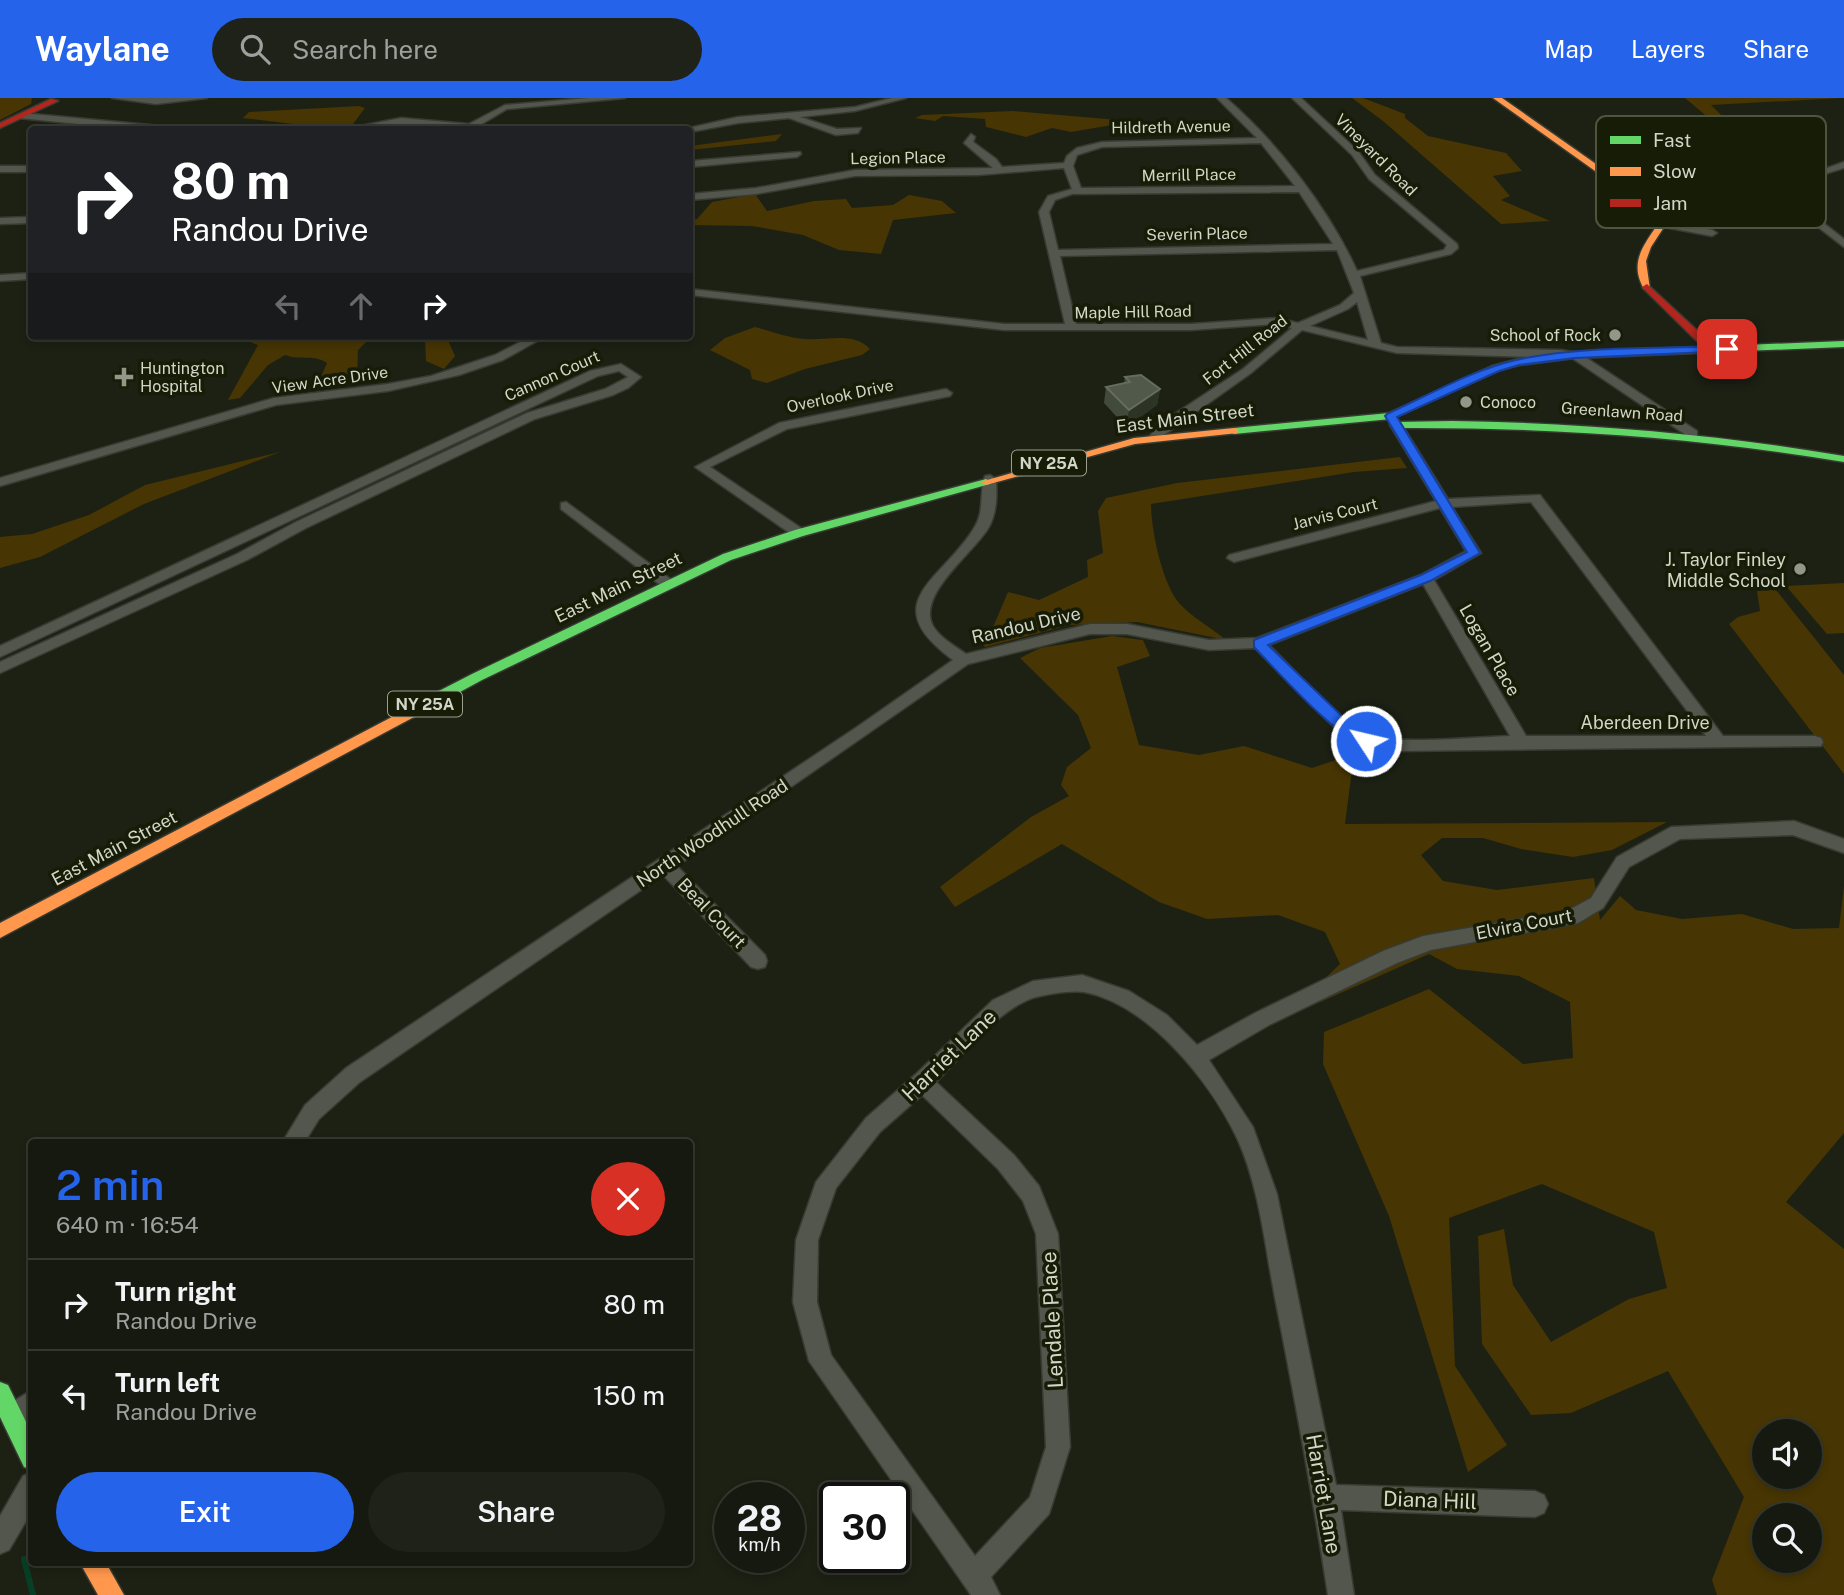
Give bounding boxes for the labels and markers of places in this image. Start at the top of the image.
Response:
pin [1697,319,1757,379]
place label: School of Rock [1490,326,1601,345]
marker: School of Rock [1607,327,1623,343]
place label: Huntington Hospital [140,359,224,396]
marker: Huntington Hospital [114,367,134,387]
place label: Conoco [1480,393,1536,412]
marker: Conoco [1458,394,1474,410]
place label: J. Taylor Finley Middle School [1665,549,1786,591]
marker: J. Taylor Finley Middle School [1792,561,1808,577]

